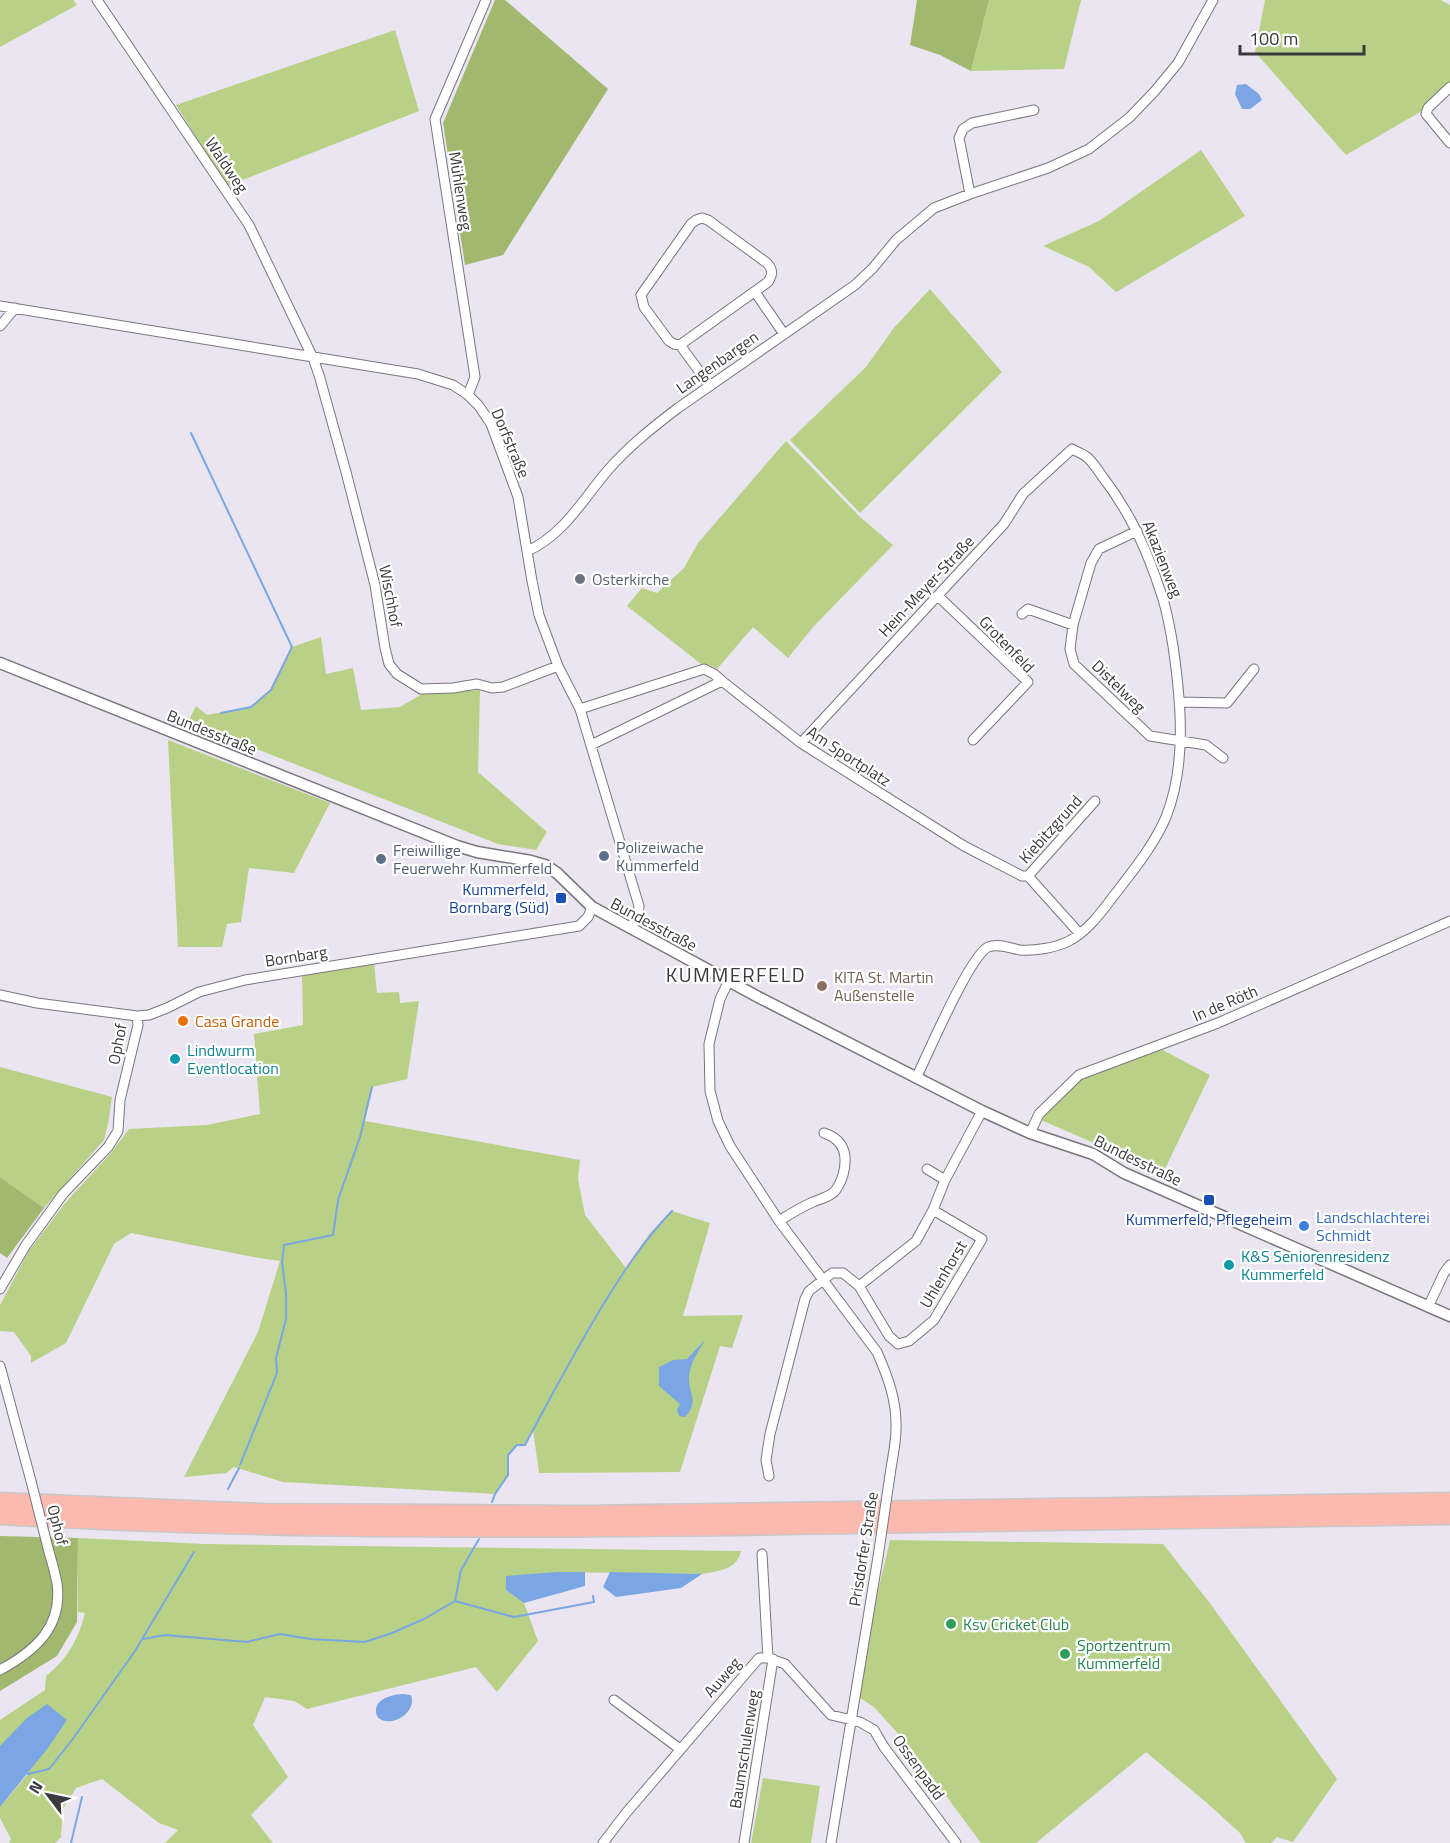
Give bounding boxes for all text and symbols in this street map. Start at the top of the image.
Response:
scale bar [1240,18,1364,56]
text: 100 m [1249,25,1298,52]
street label: Waldweg [200,132,254,198]
street label: Mühlenweg [443,150,479,232]
street label: Langenbargen [671,325,763,399]
street label: Dorfstraße [486,404,536,482]
street label: Akazienweg [1137,517,1189,601]
street label: Hein-Meyer-Straße [872,530,980,642]
street label: Wischhof [373,563,409,630]
place label: Osterkirche [592,567,669,591]
marker: Osterkirche [573,572,587,586]
street label: Grotenfeld [974,610,1040,678]
street label: Distelweg [1087,654,1151,718]
street label: Bundesstraße [164,703,260,761]
street label: Am Sportplatz [802,720,896,792]
street label: Kiebitzgrund [1013,789,1087,869]
place label: Polizeiwache Kummerfeld [616,835,704,877]
place label: Freiwillige Feuerwehr Kummerfeld [393,838,552,880]
marker: Polizeiwache Kummerfeld [597,849,611,863]
marker: Freiwillige Feuerwehr Kummerfeld [374,852,388,866]
place label: Kummerfeld, Bornbarg (Süd) [449,877,549,919]
marker: Kummerfeld, Bornbarg (Süd) [554,891,568,905]
street label: Bundesstraße [607,891,701,957]
street label: Bornbarg [263,939,329,973]
district label: KUMMERFELD [666,959,806,990]
place label: KITA St. Martin Außenstelle [834,965,934,1007]
marker: KITA St. Martin Außenstelle [815,979,829,993]
street label: In de Röth [1189,979,1261,1027]
place label: Casa Grande [195,1009,279,1033]
marker: Casa Grande [176,1014,190,1028]
street label: Ophof [101,1021,133,1067]
place label: Lindwurm Eventlocation [187,1038,279,1080]
marker: Lindwurm Eventlocation [168,1052,182,1066]
street label: Bundesstraße [1090,1128,1186,1192]
marker: Kummerfeld, Pflegeheim [1202,1193,1216,1207]
place label: Landschlachterei Schmidt [1316,1205,1430,1247]
place label: Kummerfeld, Pflegeheim [1126,1207,1292,1231]
marker: Landschlachterei Schmidt [1297,1219,1311,1233]
street label: Uhlenhorst [913,1235,973,1312]
place label: K&S Seniorenresidenz Kummerfeld [1241,1244,1389,1286]
marker: K&S Seniorenresidenz Kummerfeld [1222,1258,1236,1272]
street label: Prisdorfer Straße [842,1490,884,1608]
street label: Ophof [41,1502,75,1549]
place label: Ksv Cricket Club [963,1612,1069,1636]
marker: Ksv Cricket Club [944,1617,958,1631]
place label: Sportzentrum Kummerfeld [1077,1633,1171,1675]
marker: Sportzentrum Kummerfeld [1058,1647,1072,1661]
street label: Auweg [698,1652,746,1702]
street label: Baumschulenweg [723,1688,765,1810]
street label: Ossenpadd [887,1729,951,1805]
north arrow [18,1765,78,1825]
text: N [22,1776,48,1798]

